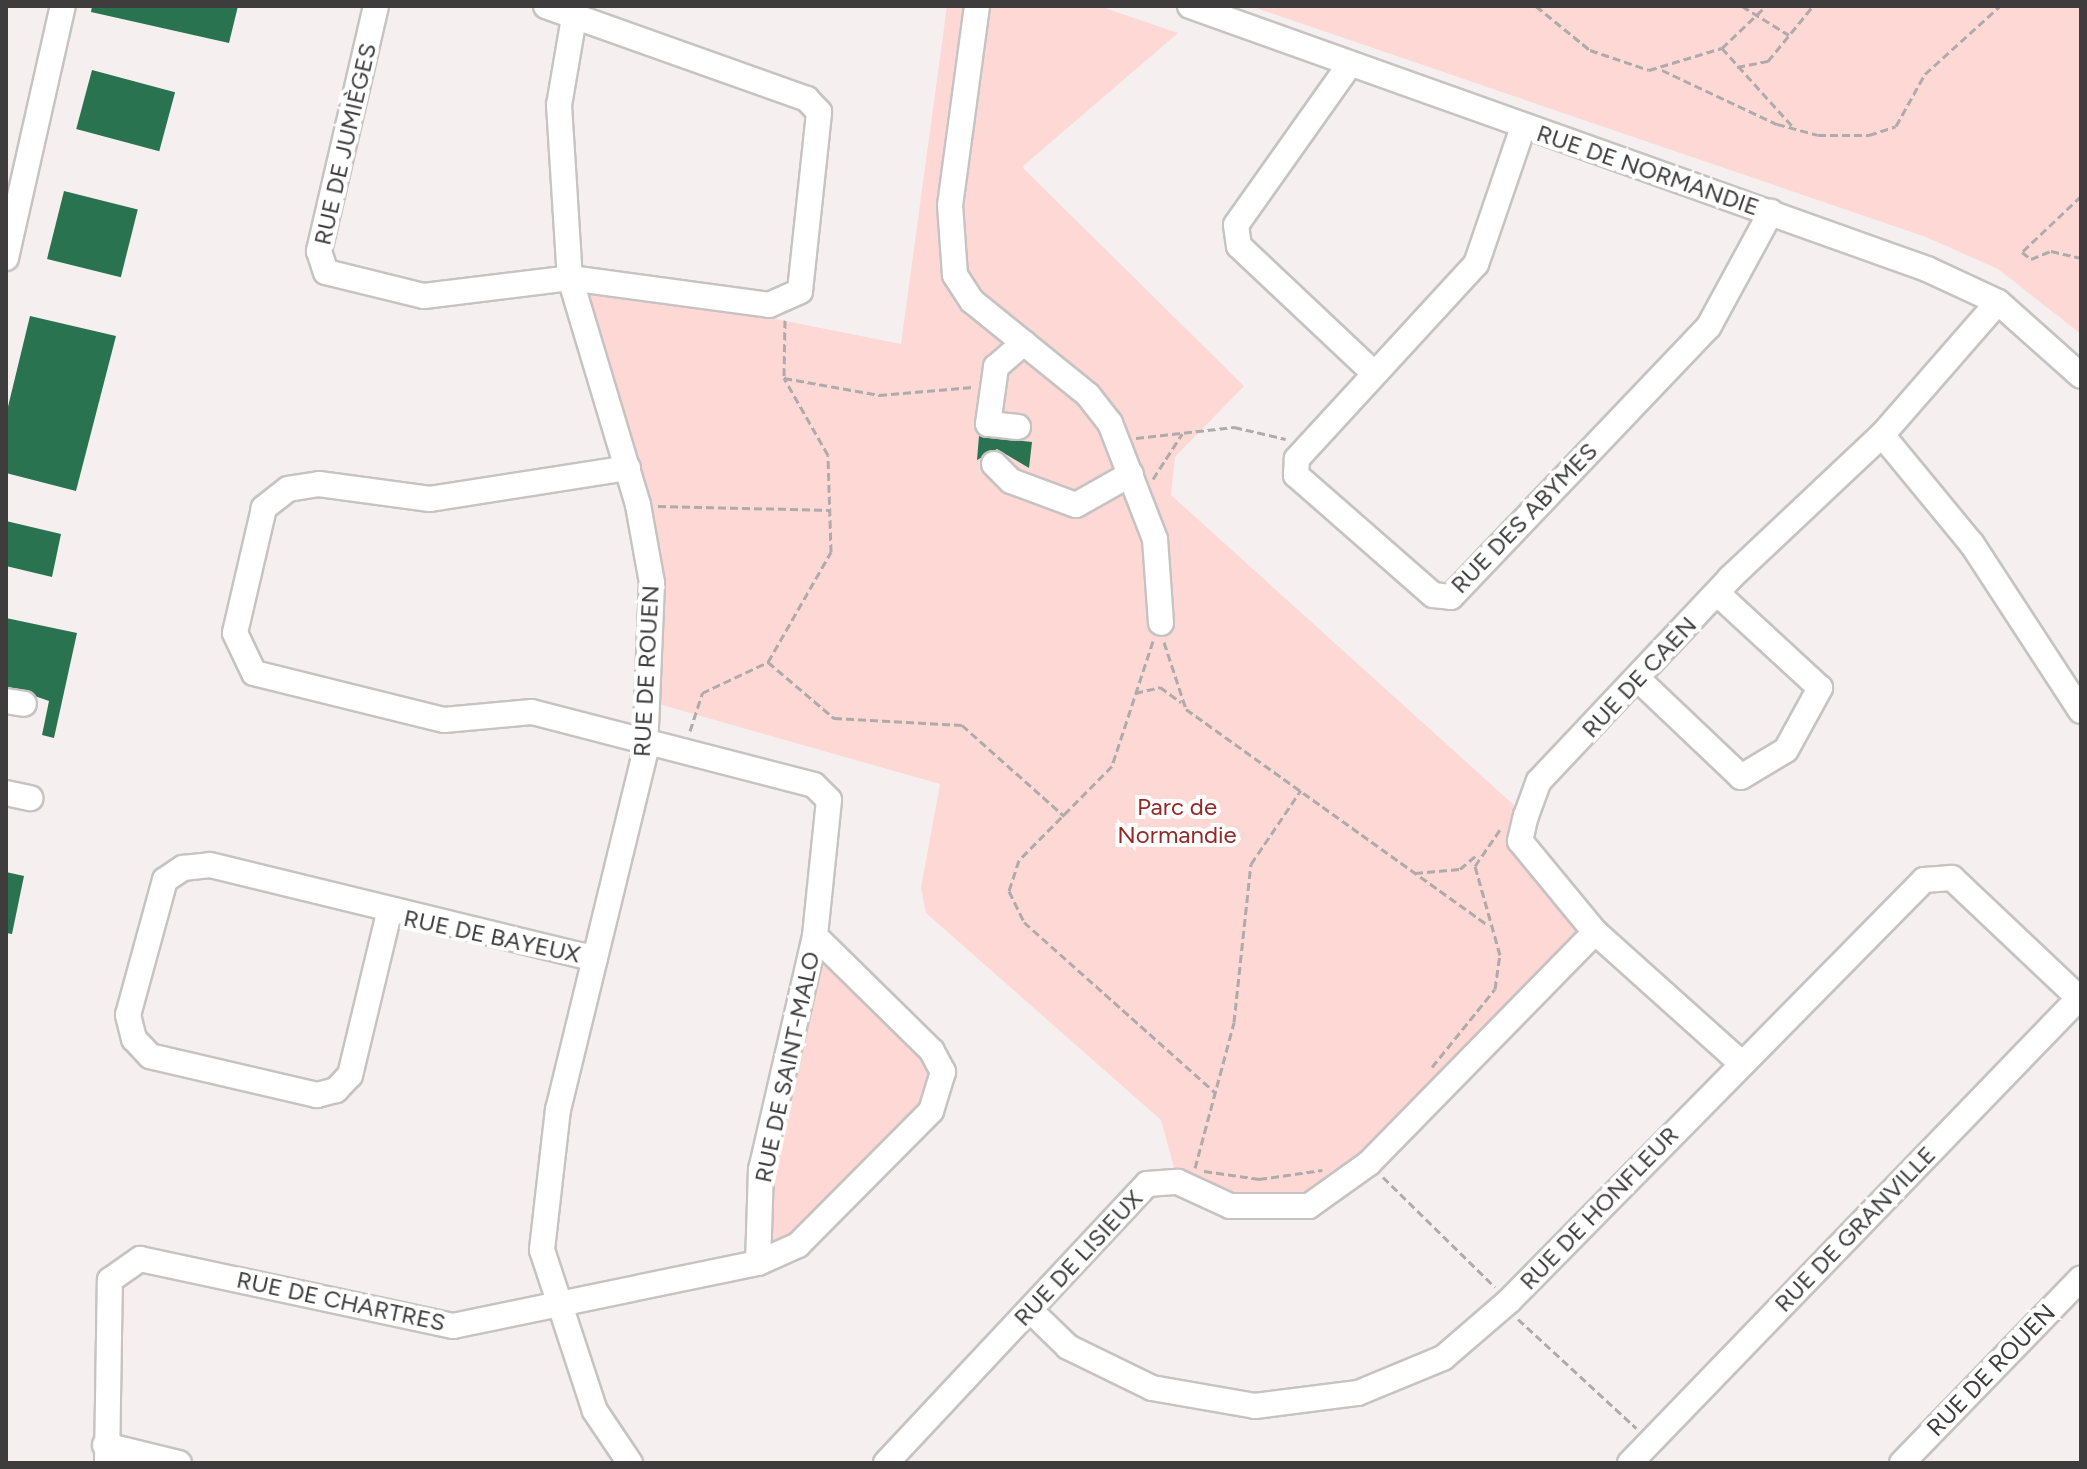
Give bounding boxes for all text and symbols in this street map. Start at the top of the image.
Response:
street label: RUE DE JUMIÈGES [308,40,382,248]
street label: RUE DE NORMANDIE [1533,118,1763,222]
street label: RUE DES ABYMES [1445,437,1603,599]
street label: RUE DE ROUEN [627,584,665,758]
street label: RUE DE CAEN [1576,610,1702,744]
park label: Parc de Normandie [1117,793,1237,849]
street label: RUE DE BAYEUX [401,903,583,969]
street label: RUE DE SAINT-MALO [748,949,826,1185]
street label: RUE DE HONFLEUR [1514,1120,1684,1296]
street label: RUE DE GRANVILLE [1769,1140,1941,1318]
street label: RUE DE LISIEUX [1008,1184,1148,1332]
street label: RUE DE CHARTRES [234,1265,448,1337]
street label: RUE DE ROUEN [1921,1298,2061,1442]

